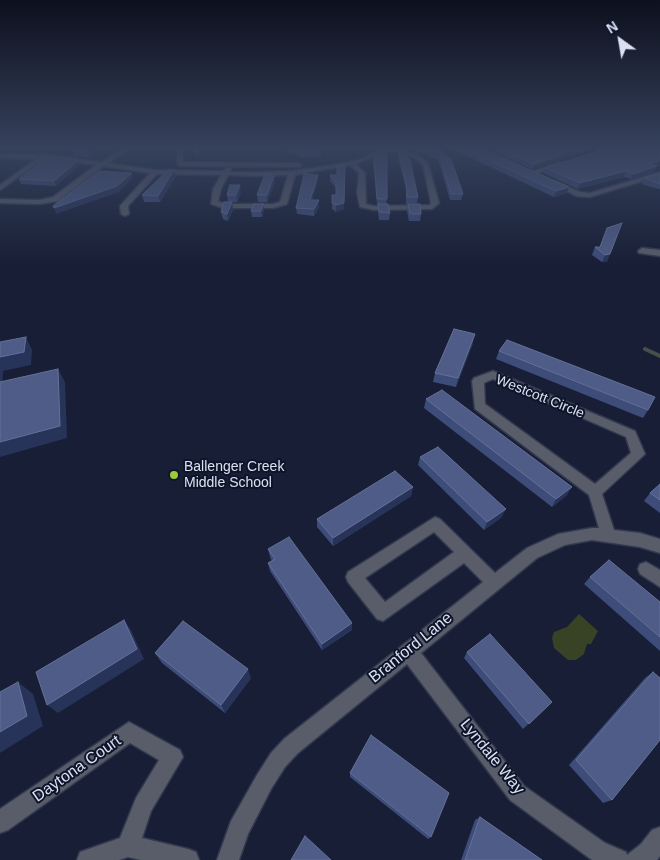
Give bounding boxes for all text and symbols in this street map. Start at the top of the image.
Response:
north arrow [595,15,645,65]
text: N [604,18,621,37]
street label: Westcott Circle [493,372,587,422]
place label: Ballenger Creek Middle School [184,459,284,492]
marker: Ballenger Creek Middle School [168,469,180,481]
street label: Branford Lane [366,609,456,687]
street label: Lyndale Way [456,715,528,799]
street label: Daytona Court [29,732,125,806]

